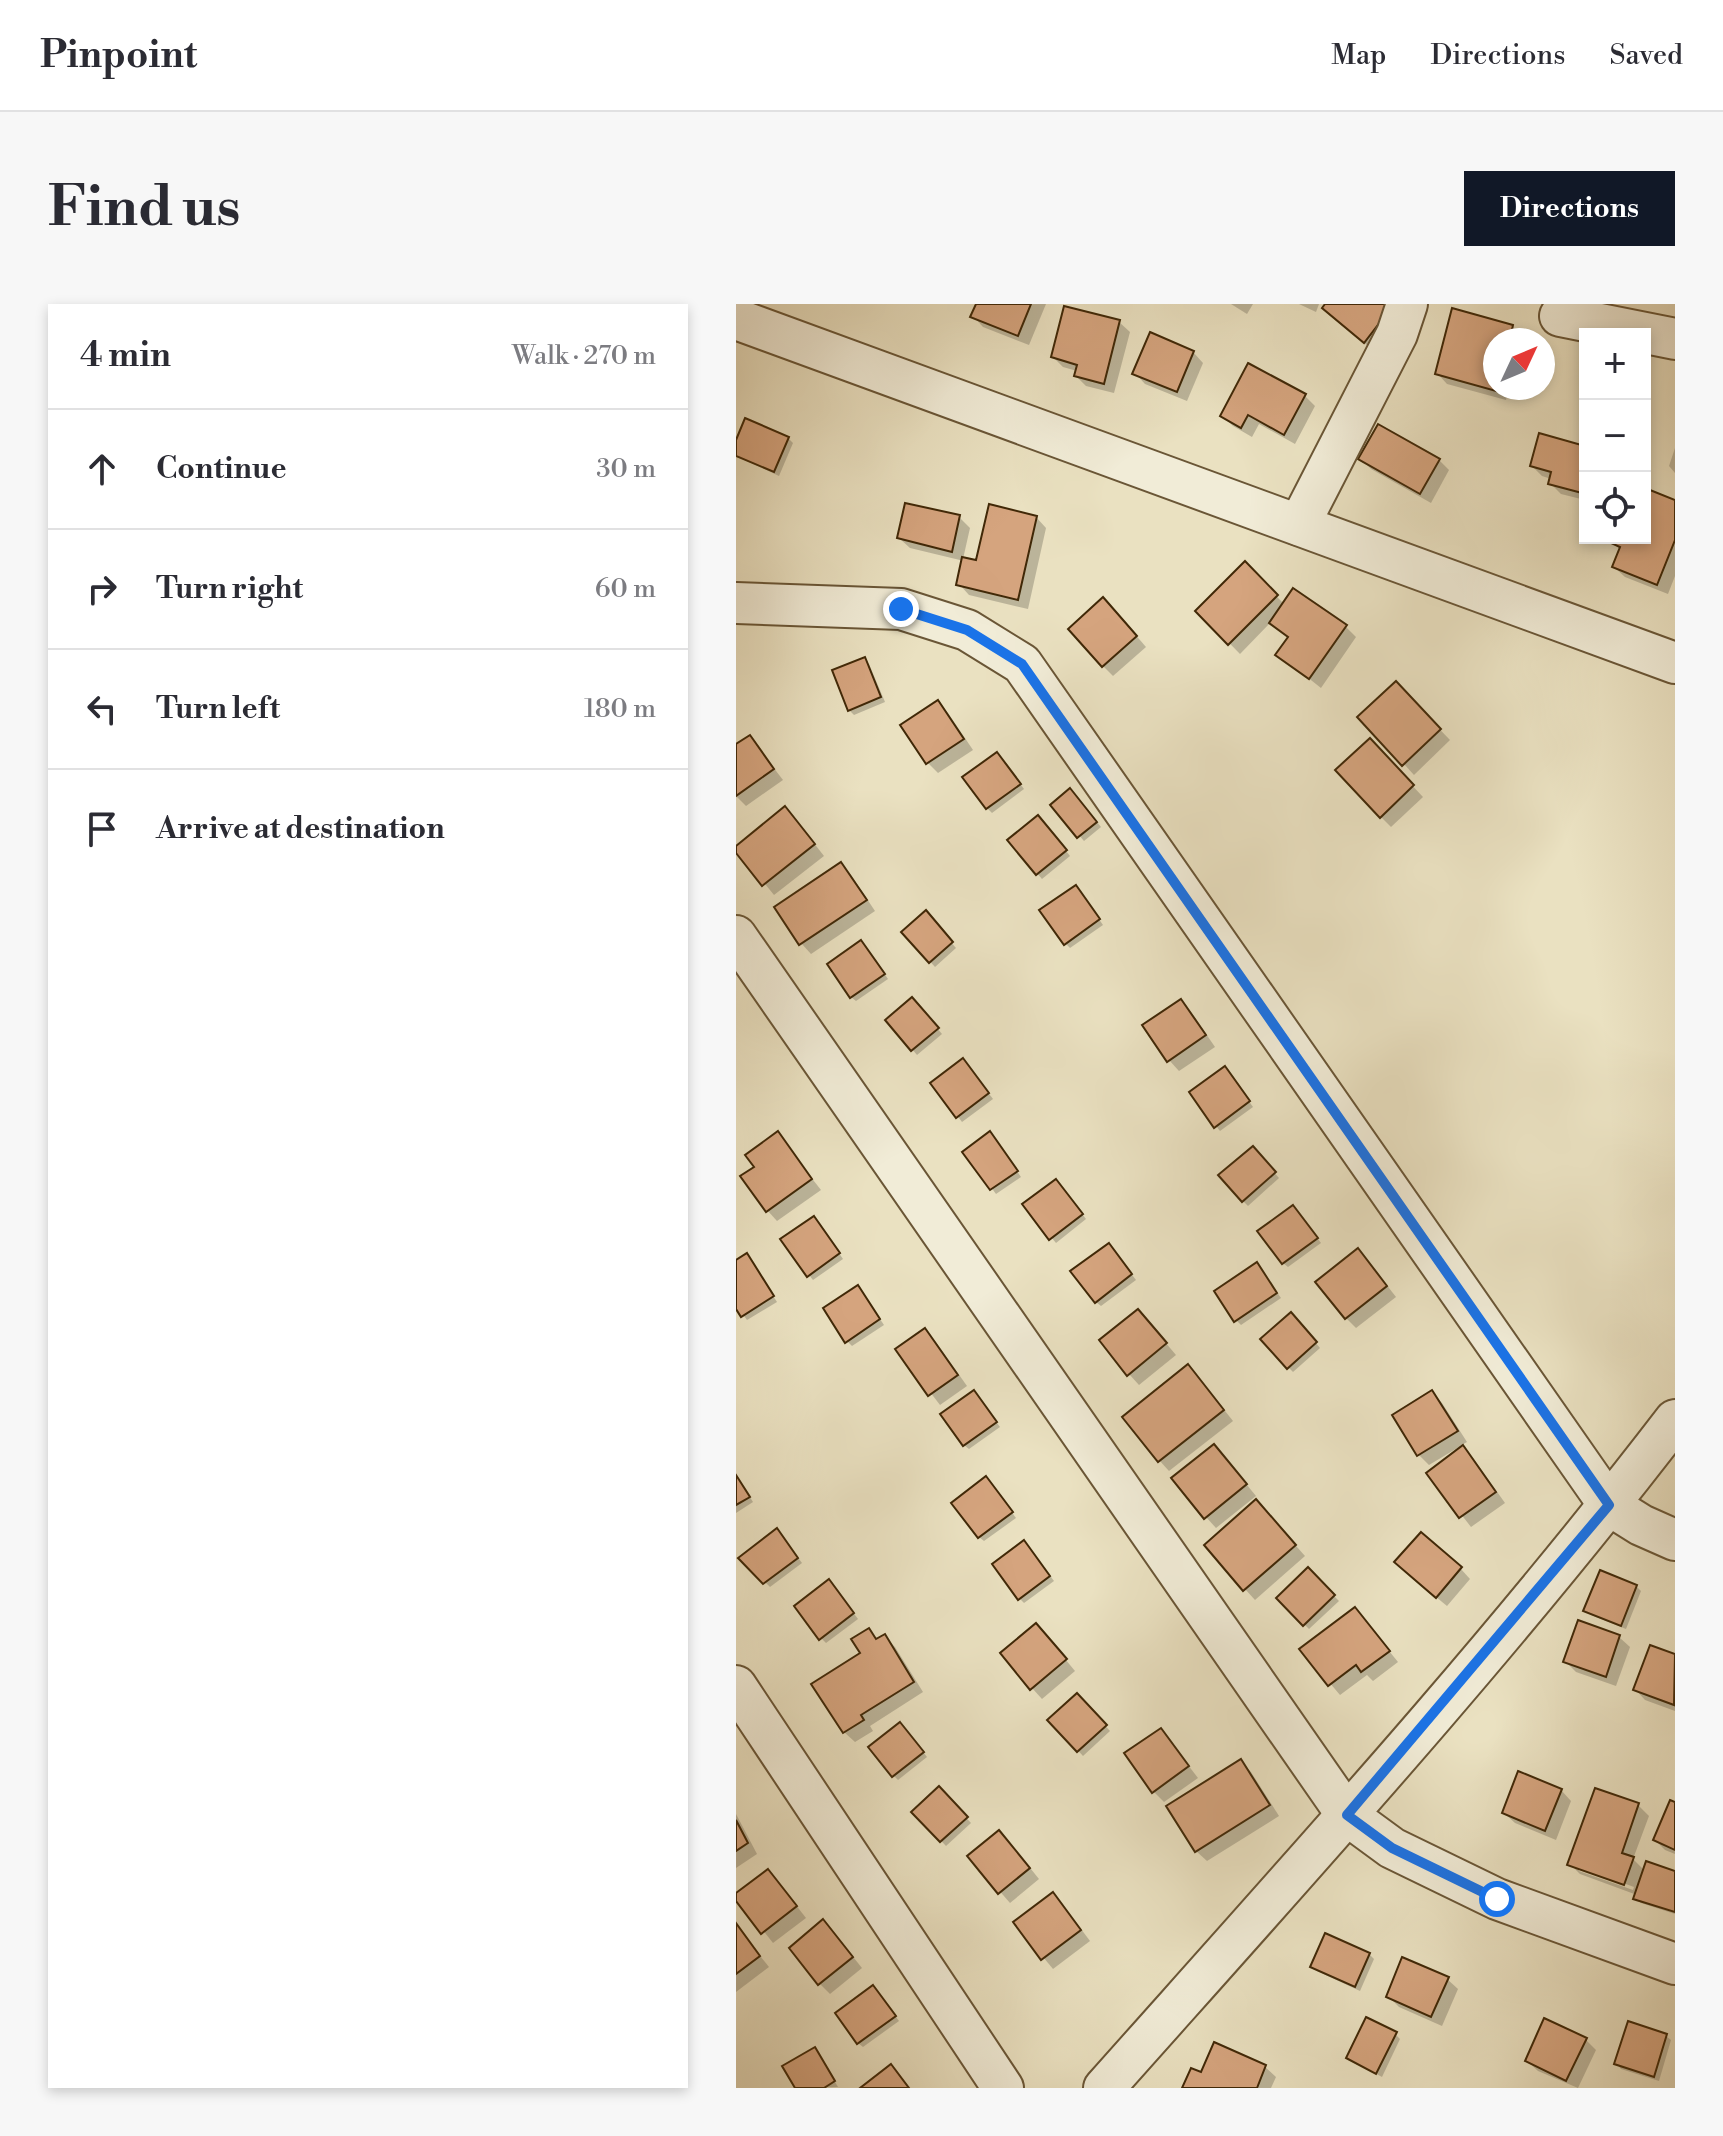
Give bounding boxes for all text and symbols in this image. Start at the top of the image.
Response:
text: Pinpoint [40,32,197,79]
text: Map [1331,38,1386,73]
text: Directions [1430,38,1565,73]
text: Saved [1609,38,1683,73]
button: Directions [1464,171,1675,246]
text: Find us [48,173,241,243]
north arrow [1483,328,1555,400]
map controls [1579,328,1651,544]
button: + [1579,328,1651,400]
text: 4 min [80,335,171,377]
text: Walk · 270 m [512,340,656,372]
button: − [1579,400,1651,472]
icon: ahead [80,447,124,491]
text: Continue [156,450,287,488]
text: 30 m [596,453,656,485]
button: locate [1579,472,1651,544]
icon: right [80,567,124,611]
text: Turn right [156,570,303,608]
text: 60 m [595,573,656,605]
route end [883,591,919,627]
icon: left [80,687,124,731]
text: Turn left [156,690,280,728]
text: 180 m [584,693,656,725]
icon: arrive [80,807,124,851]
text: Arrive at destination [156,810,445,848]
route start [1479,1881,1515,1917]

